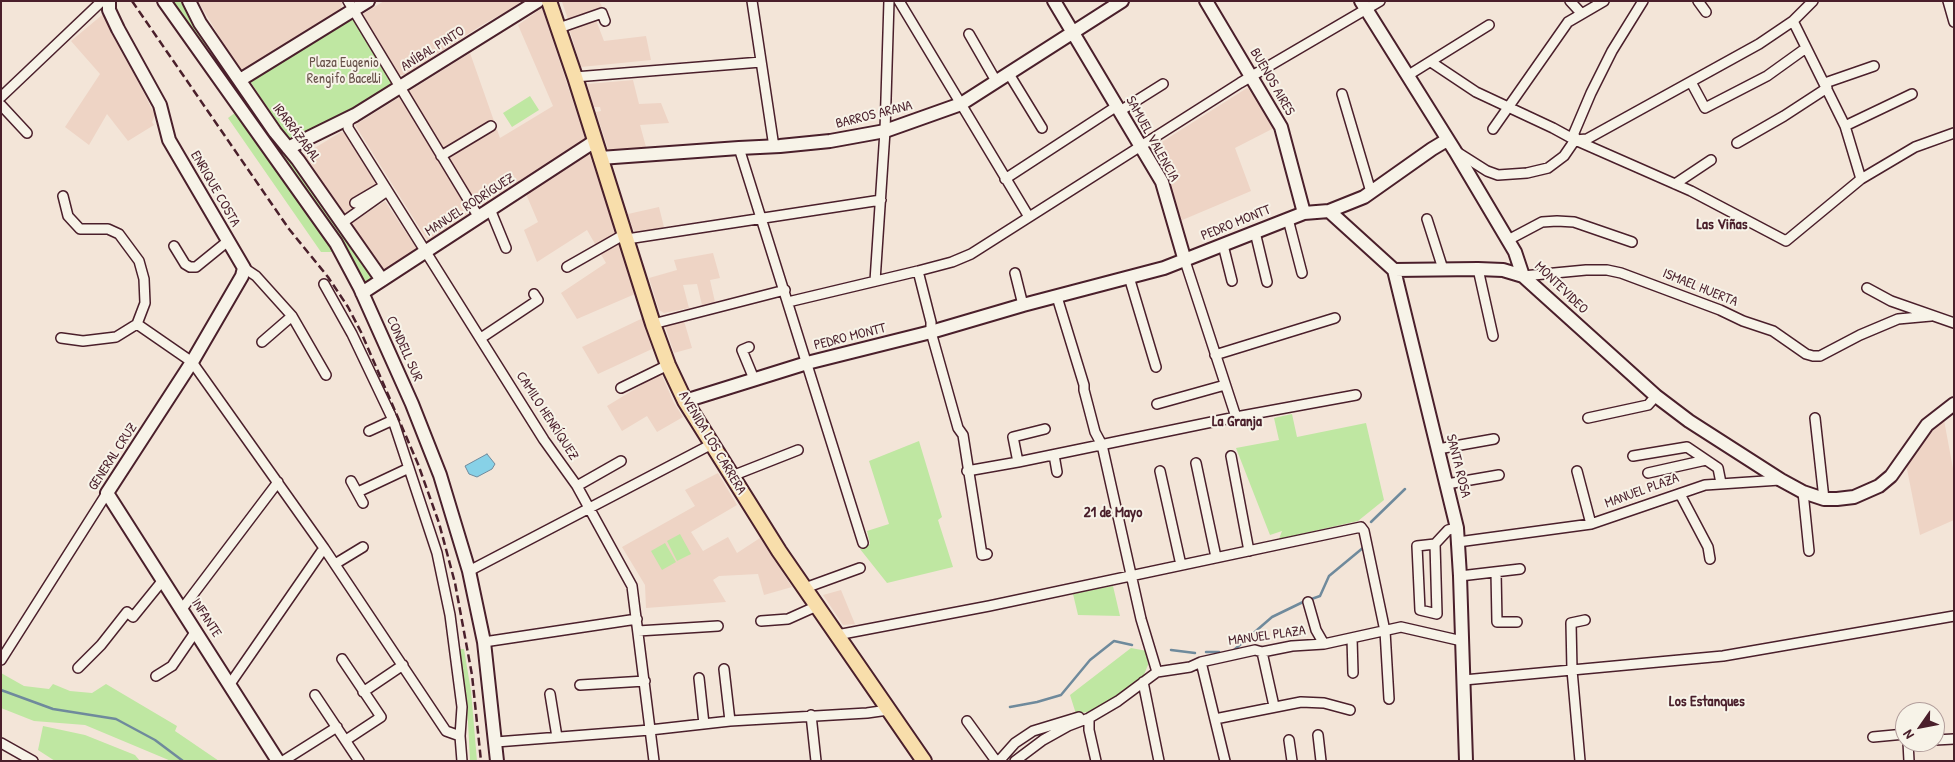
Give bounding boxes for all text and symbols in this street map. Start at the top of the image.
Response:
street label: ANÍBAL PINTO [398,23,468,75]
street label: BUENOS AIRES [1246,45,1298,119]
park label: Plaza Eugenio Rengifo Bacelli [307,55,381,88]
street label: SAMUEL VALENCIA [1122,93,1182,185]
street label: BARROS ARANA [834,97,914,133]
street label: IRARRÁZABAL [269,100,323,166]
street label: ENRIQUE COSTA [187,148,243,230]
street label: MANUEL RODRÍGUEZ [422,170,518,240]
street label: PEDRO MONTT [1199,201,1273,245]
district label: Las Viñas [1697,216,1747,234]
street label: MONTEVIDEO [1531,258,1591,318]
street label: ISMAEL HUERTA [1660,265,1740,311]
street label: CONDELL SUR [382,314,426,384]
street label: PEDRO MONTT [812,320,888,354]
street label: CAMILO HENRÍQUEZ [512,369,582,463]
street label: AVENIDA LOS CARRERA [675,388,749,498]
district label: La Granja [1212,413,1262,431]
street label: GENERAL CRUZ [85,420,141,494]
street label: SANTA ROSA [1442,433,1474,499]
street label: MANUEL PLAZA [1603,470,1681,512]
district label: 21 de Mayo [1084,504,1142,522]
street label: INFANTE [187,595,225,641]
street label: MANUEL PLAZA [1227,622,1307,650]
district label: Los Estanques [1669,693,1745,711]
north arrow [1895,702,1945,752]
text: N [1898,727,1918,743]

